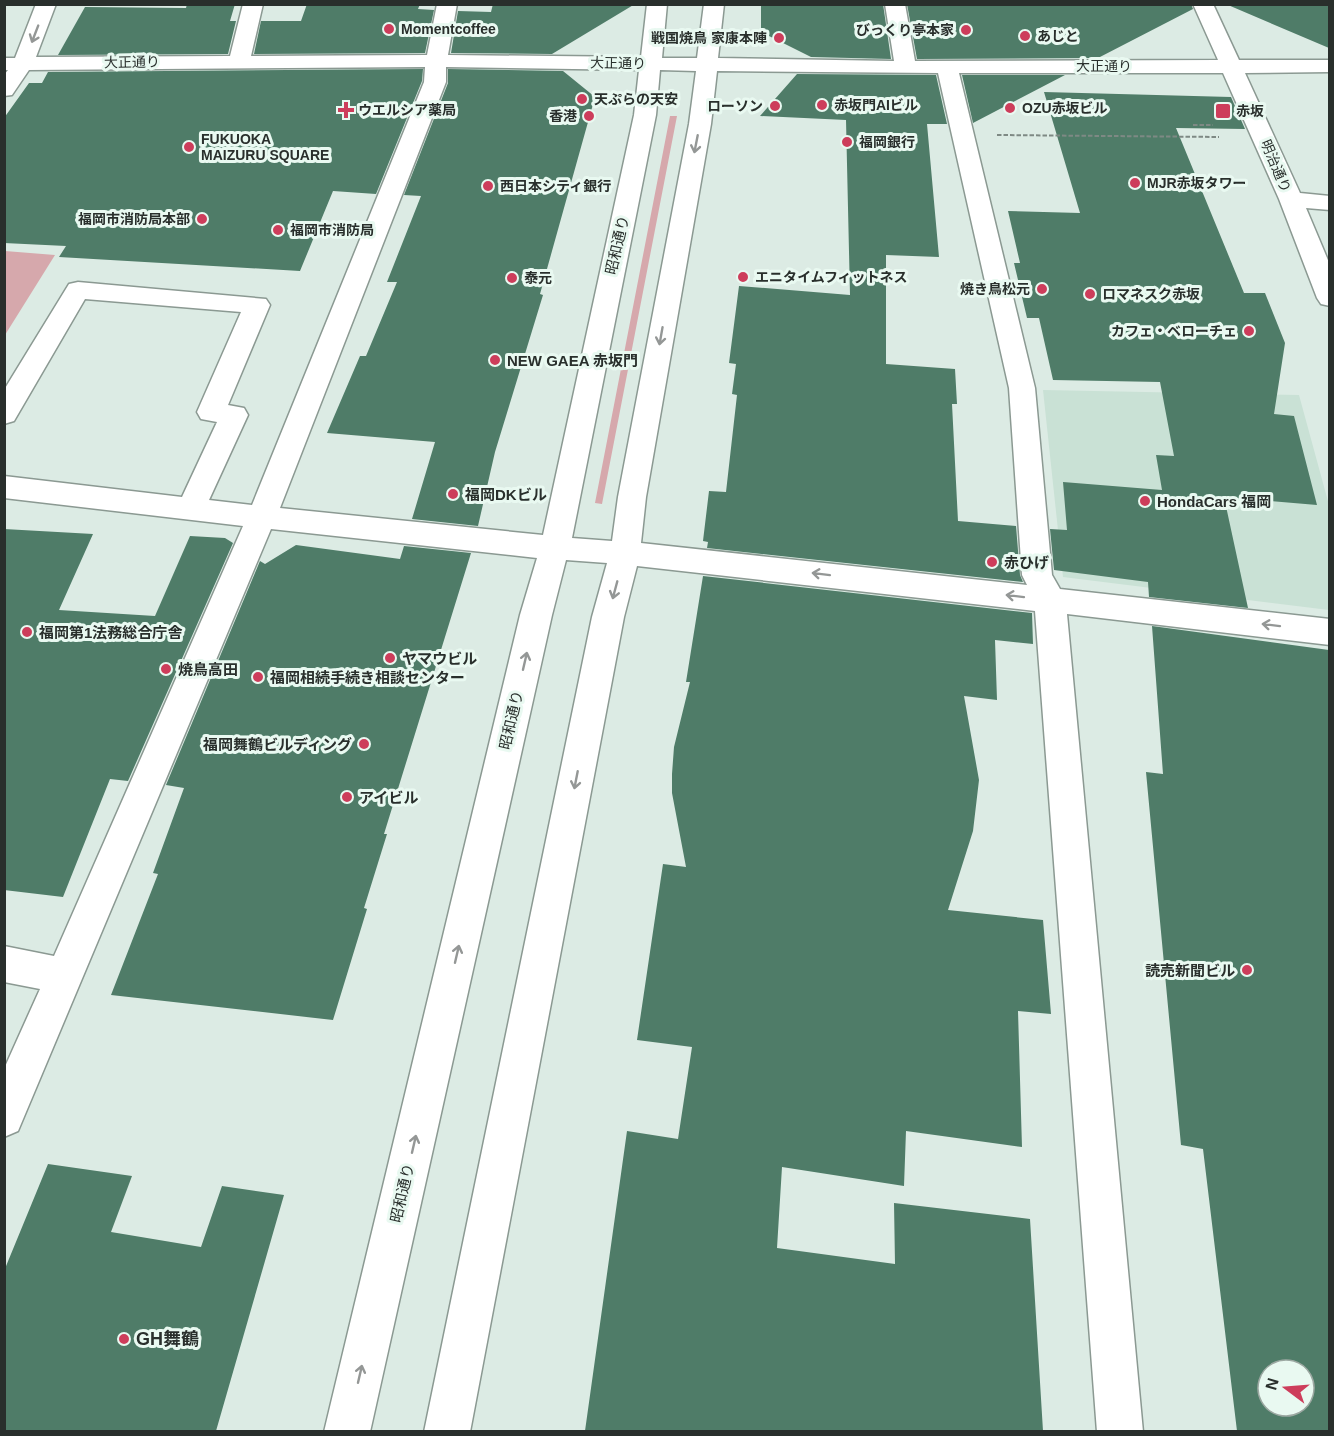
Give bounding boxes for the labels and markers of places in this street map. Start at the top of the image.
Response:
place label: Momentcoffee [401,21,496,37]
marker: Momentcoffee [382,22,396,36]
place label: びっくり亭本家 [856,22,954,38]
marker: びっくり亭本家 [959,23,973,37]
place label: あじと [1037,28,1079,44]
marker: あじと [1018,29,1032,43]
place label: 戦国焼鳥 家康本陣 [651,30,767,46]
marker: 戦国焼鳥 家康本陣 [772,31,786,45]
place label: 天ぷらの天安 [594,91,678,107]
marker: 天ぷらの天安 [575,92,589,106]
place label: 赤坂門AIビル [834,97,918,113]
place label: ローソン [707,98,763,114]
marker: 赤坂門AIビル [815,98,829,112]
marker: ローソン [768,99,782,113]
place label: OZU赤坂ビル [1022,100,1108,116]
marker: OZU赤坂ビル [1003,101,1017,115]
place label: ウエルシア薬局 [358,102,456,118]
marker: 赤坂 [1214,102,1232,120]
marker: ウエルシア薬局 [339,103,353,117]
place label: 赤坂 [1236,103,1264,119]
place label: 香港 [549,108,577,124]
marker: 香港 [582,109,596,123]
place label: FUKUOKA MAIZURU SQUARE [201,131,329,163]
place label: 福岡銀行 [859,134,915,150]
marker: 福岡銀行 [840,135,854,149]
marker: FUKUOKA MAIZURU SQUARE [182,140,196,154]
place label: MJR赤坂タワー [1147,175,1247,191]
marker: MJR赤坂タワー [1128,176,1142,190]
place label: 西日本シティ銀行 [500,178,611,194]
marker: 西日本シティ銀行 [481,179,495,193]
place label: 福岡市消防局本部 [78,211,190,227]
marker: 福岡市消防局本部 [195,212,209,226]
place label: 福岡市消防局 [290,222,374,238]
marker: 福岡市消防局 [271,223,285,237]
place label: エニタイムフィットネス [755,269,908,285]
place label: 泰元 [524,270,552,286]
marker: エニタイムフィットネス [736,270,750,284]
marker: 泰元 [505,271,519,285]
place label: 焼き鳥松元 [960,281,1030,297]
marker: 焼き鳥松元 [1035,282,1049,296]
place label: ロマネスク赤坂 [1102,286,1200,302]
marker: ロマネスク赤坂 [1083,287,1097,301]
place label: カフェ・ベローチェ [1111,323,1237,339]
marker: カフェ・ベローチェ [1242,324,1256,338]
place label: NEW GAEA 赤坂門 [507,352,638,369]
marker: NEW GAEA 赤坂門 [488,353,502,367]
place label: 福岡DKビル [464,486,547,503]
marker: 福岡DKビル [446,487,460,501]
place label: HondaCars 福岡 [1157,493,1271,510]
marker: HondaCars 福岡 [1138,494,1152,508]
place label: 赤ひげ [1004,554,1049,571]
marker: 赤ひげ [985,555,999,569]
place label: 福岡第1法務総合庁舎 [38,624,183,641]
marker: 福岡第1法務総合庁舎 [20,625,34,639]
place label: ヤマウビル [402,650,477,667]
marker: ヤマウビル [383,651,397,665]
place label: 焼鳥高田 [178,661,238,678]
marker: 焼鳥高田 [159,662,173,676]
place label: 福岡相続手続き相談センター [269,669,465,686]
marker: 福岡相続手続き相談センター [251,670,265,684]
place label: 福岡舞鶴ビルディング [202,736,352,753]
marker: 福岡舞鶴ビルディング [357,737,371,751]
place label: アイビル [359,789,418,806]
marker: アイビル [340,790,354,804]
place label: 読売新聞ビル [1145,962,1235,979]
marker: 読売新聞ビル [1240,963,1254,977]
place label: GH舞鶴 [136,1329,199,1349]
marker: GH舞鶴 [117,1332,131,1346]

